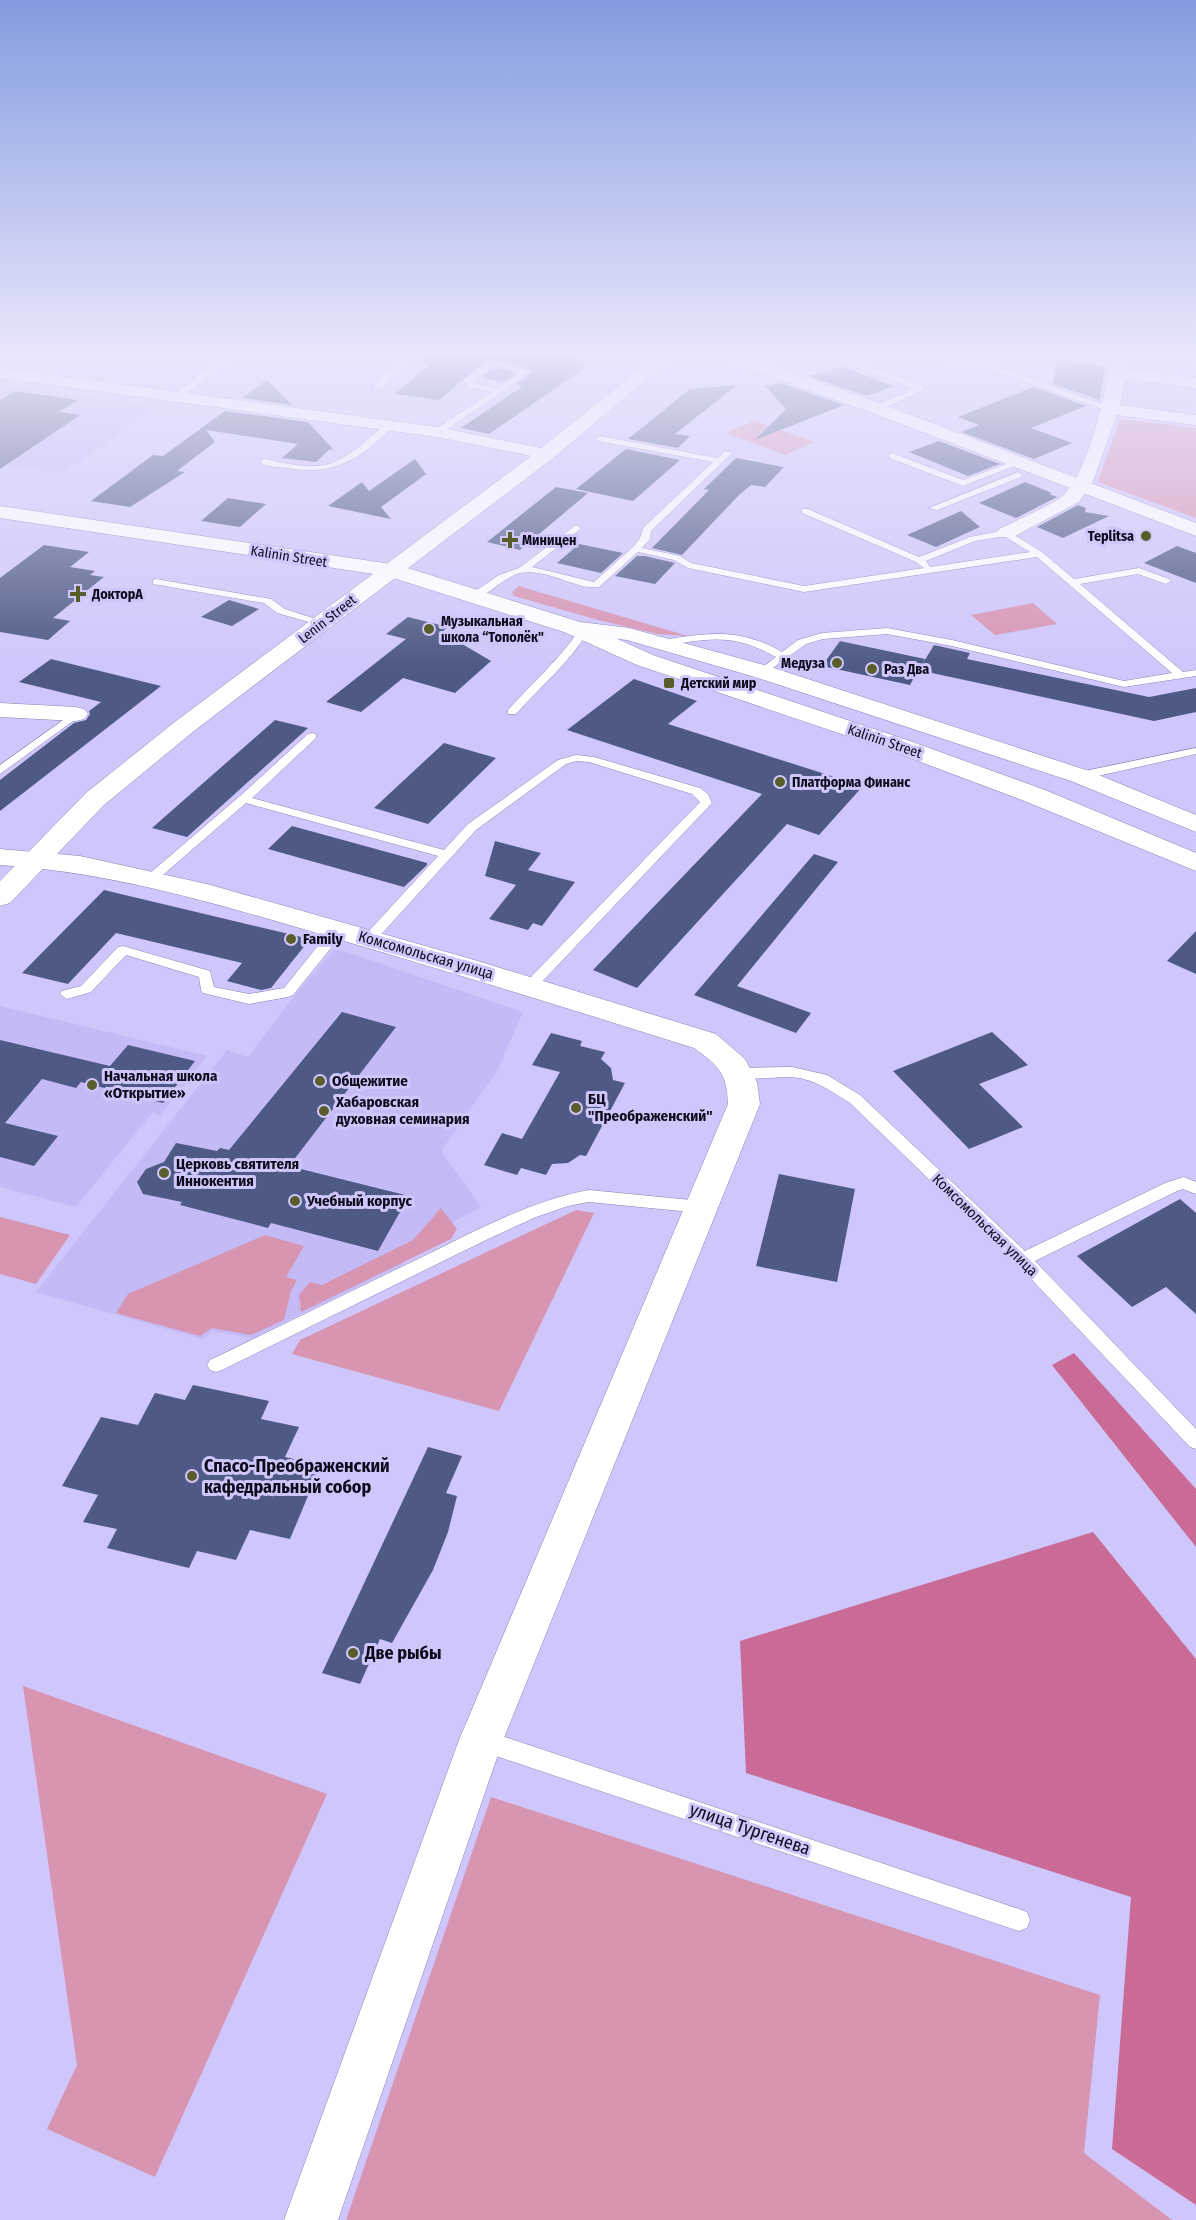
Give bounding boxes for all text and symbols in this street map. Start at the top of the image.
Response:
place label: Teplitsa [1088,528,1134,545]
marker: Teplitsa [1139,529,1153,543]
place label: Миницен [522,532,576,549]
marker: Миницен [503,533,517,547]
street label: Kalinin Street [249,542,329,571]
marker: ДокторА [69,585,87,603]
place label: ДокторА [91,586,143,603]
street label: Lenin Street [295,591,360,647]
place label: Музыкальная школа “Тополёк" [441,613,544,646]
marker: Музыкальная школа “Тополёк" [422,622,436,636]
place label: Медуза [781,655,825,672]
marker: Медуза [830,656,844,670]
place label: Раз Два [884,661,929,678]
marker: Раз Два [865,662,879,676]
place label: Детский мир [680,675,757,692]
marker: Детский мир [662,676,676,690]
street label: Kalinin Street [846,721,925,762]
place label: Платформа Финанс [792,774,911,791]
marker: Платформа Финанс [773,775,787,789]
street label: Комсомольская улица [356,927,496,983]
place label: Family [303,930,343,948]
marker: Family [284,932,298,946]
place label: Начальная школа «Открытие» [104,1067,218,1102]
place label: Общежитие [332,1072,408,1090]
marker: Общежитие [313,1074,327,1088]
marker: Начальная школа «Открытие» [85,1078,99,1092]
place label: БЦ "Преображенский" [588,1090,713,1125]
place label: Хабаровская духовная семинария [335,1093,470,1128]
marker: БЦ "Преображенский" [569,1101,583,1115]
marker: Хабаровская духовная семинария [317,1104,331,1118]
place label: Церковь святителя Иннокентия [176,1155,299,1190]
marker: Церковь святителя Иннокентия [157,1166,171,1180]
street label: Комсомольская улица [929,1170,1041,1280]
place label: Учебный корпус [306,1192,412,1210]
marker: Учебный корпус [288,1194,302,1208]
place label: Спасо-Преображенский кафедральный собор [204,1455,390,1498]
marker: Спасо-Преображенский кафедральный собор [185,1469,199,1483]
place label: Две рыбы [364,1642,442,1664]
marker: Две рыбы [346,1646,360,1660]
street label: улица Тургенева [687,1798,813,1860]

